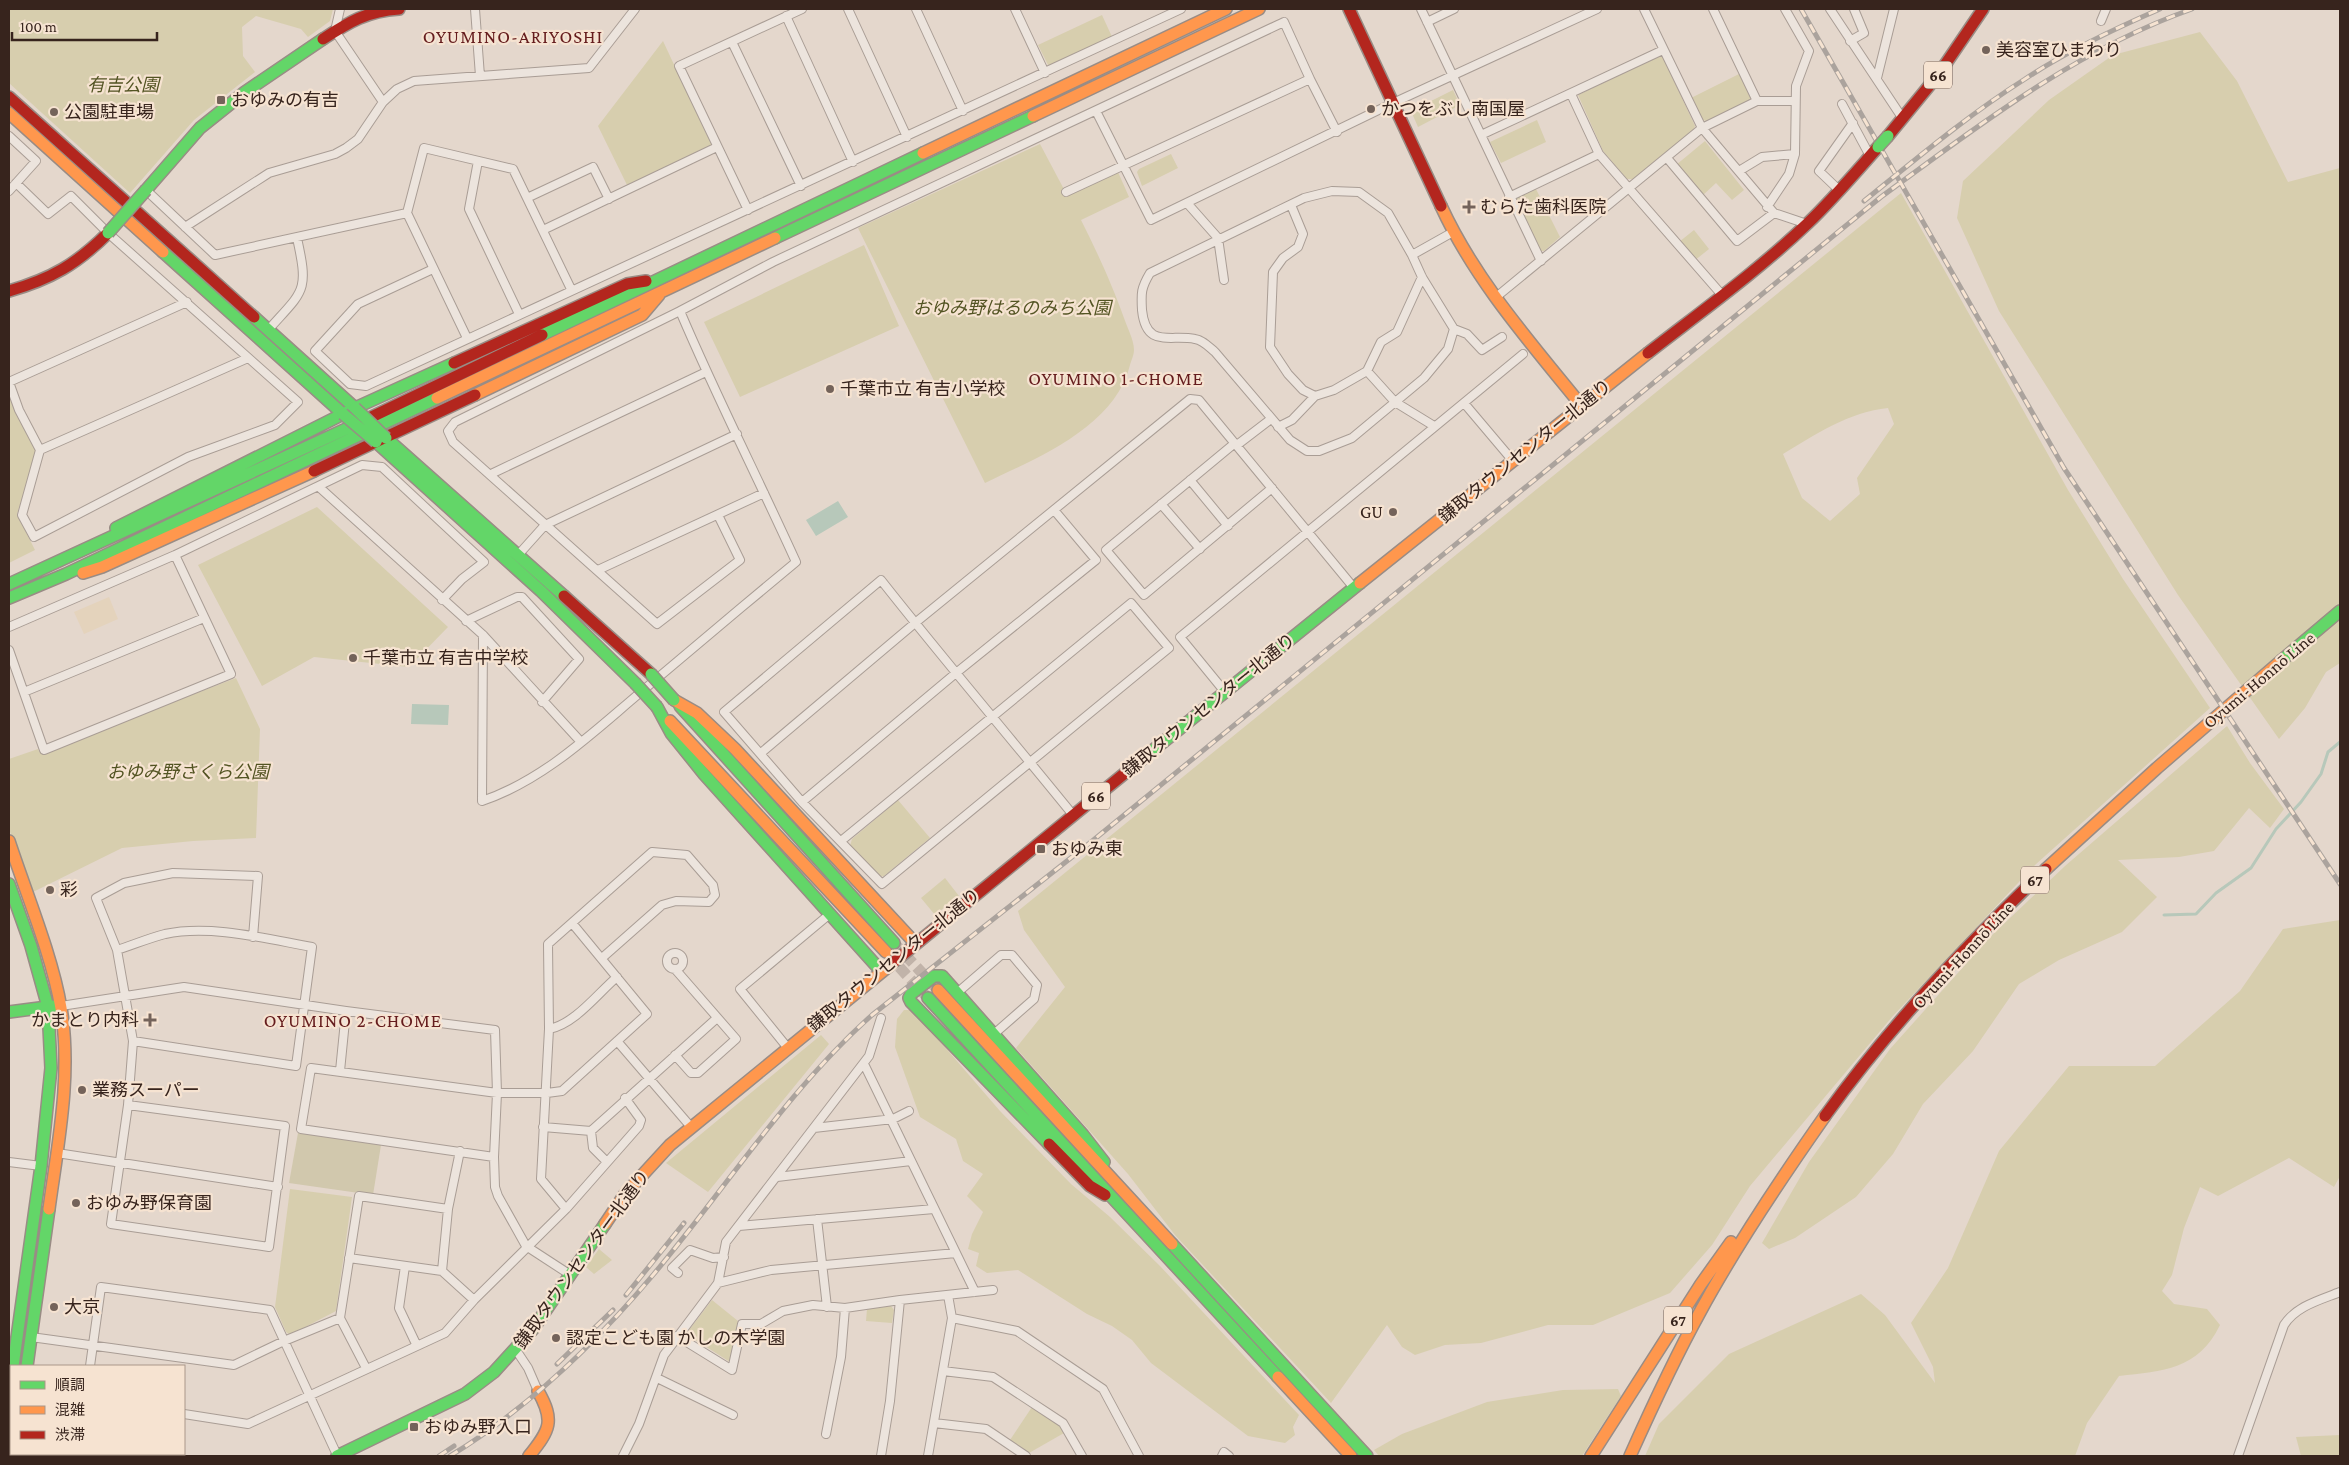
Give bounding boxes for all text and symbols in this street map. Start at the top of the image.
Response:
scale bar [12,10,158,42]
text: 100 m [20,19,57,35]
district label: OYUMINO-ARIYOSHI [423,26,603,47]
place label: 美容室ひまわり [1996,40,2122,60]
marker: 美容室ひまわり [1980,44,1992,56]
road number: 66 [1924,62,1952,88]
park label: 有吉公園 [87,75,162,95]
place label: おゆみの有吉 [231,90,339,110]
marker: おゆみの有吉 [215,94,227,106]
place label: かつをぶし南国屋 [1381,99,1525,119]
place label: 公園駐車場 [64,102,154,122]
marker: かつをぶし南国屋 [1365,103,1377,115]
marker: 公園駐車場 [48,106,60,118]
place label: むらた歯科医院 [1480,197,1606,217]
marker: むらた歯科医院 [1462,200,1476,214]
park label: おゆみ野はるのみち公園 [913,298,1114,318]
district label: OYUMINO 1-CHOME [1028,368,1204,389]
street label: 鎌取タウンセンター北通り [1435,375,1615,527]
place label: 千葉市立 有吉小学校 [840,379,1005,399]
marker: 千葉市立 有吉小学校 [824,383,836,395]
place label: GU [1360,502,1383,522]
marker: GU [1387,506,1399,518]
street label: Oyumi-Honnō Line [2199,628,2319,732]
street label: 鎌取タウンセンター北通り [1119,629,1299,781]
place label: 千葉市立 有吉中学校 [363,648,528,668]
marker: 千葉市立 有吉中学校 [347,652,359,664]
park label: おゆみ野さくら公園 [107,762,272,782]
road number: 66 [1082,782,1110,809]
place label: おゆみ東 [1051,839,1123,859]
marker: おゆみ東 [1035,843,1047,855]
road number: 67 [2021,866,2049,894]
place label: 彩 [60,880,78,900]
marker: 彩 [44,884,56,896]
street label: 鎌取タウンセンター北通り [804,884,984,1036]
street label: Oyumi-Honnō Line [1908,897,2018,1013]
place label: かまとり内科 [31,1010,139,1030]
district label: OYUMINO 2-CHOME [264,1010,442,1031]
marker: かまとり内科 [143,1013,157,1027]
place label: 業務スーパー [92,1080,200,1100]
marker: 業務スーパー [76,1084,88,1096]
street label: 鎌取タウンセンター北通り [510,1166,654,1352]
place label: おゆみ野保育園 [86,1193,212,1213]
marker: おゆみ野保育園 [70,1197,82,1209]
place label: 大京 [64,1297,100,1317]
marker: 大京 [48,1301,60,1313]
road number: 67 [1664,1306,1692,1334]
place label: 認定こども園 かしの木学園 [566,1328,785,1348]
marker: 認定こども園 かしの木学園 [550,1332,562,1344]
legend [10,1365,185,1455]
text: 順調 [55,1377,85,1393]
text: 混雑 [55,1402,85,1418]
place label: おゆみ野入口 [424,1417,532,1437]
marker: おゆみ野入口 [408,1421,420,1433]
text: 渋滞 [55,1427,85,1443]

